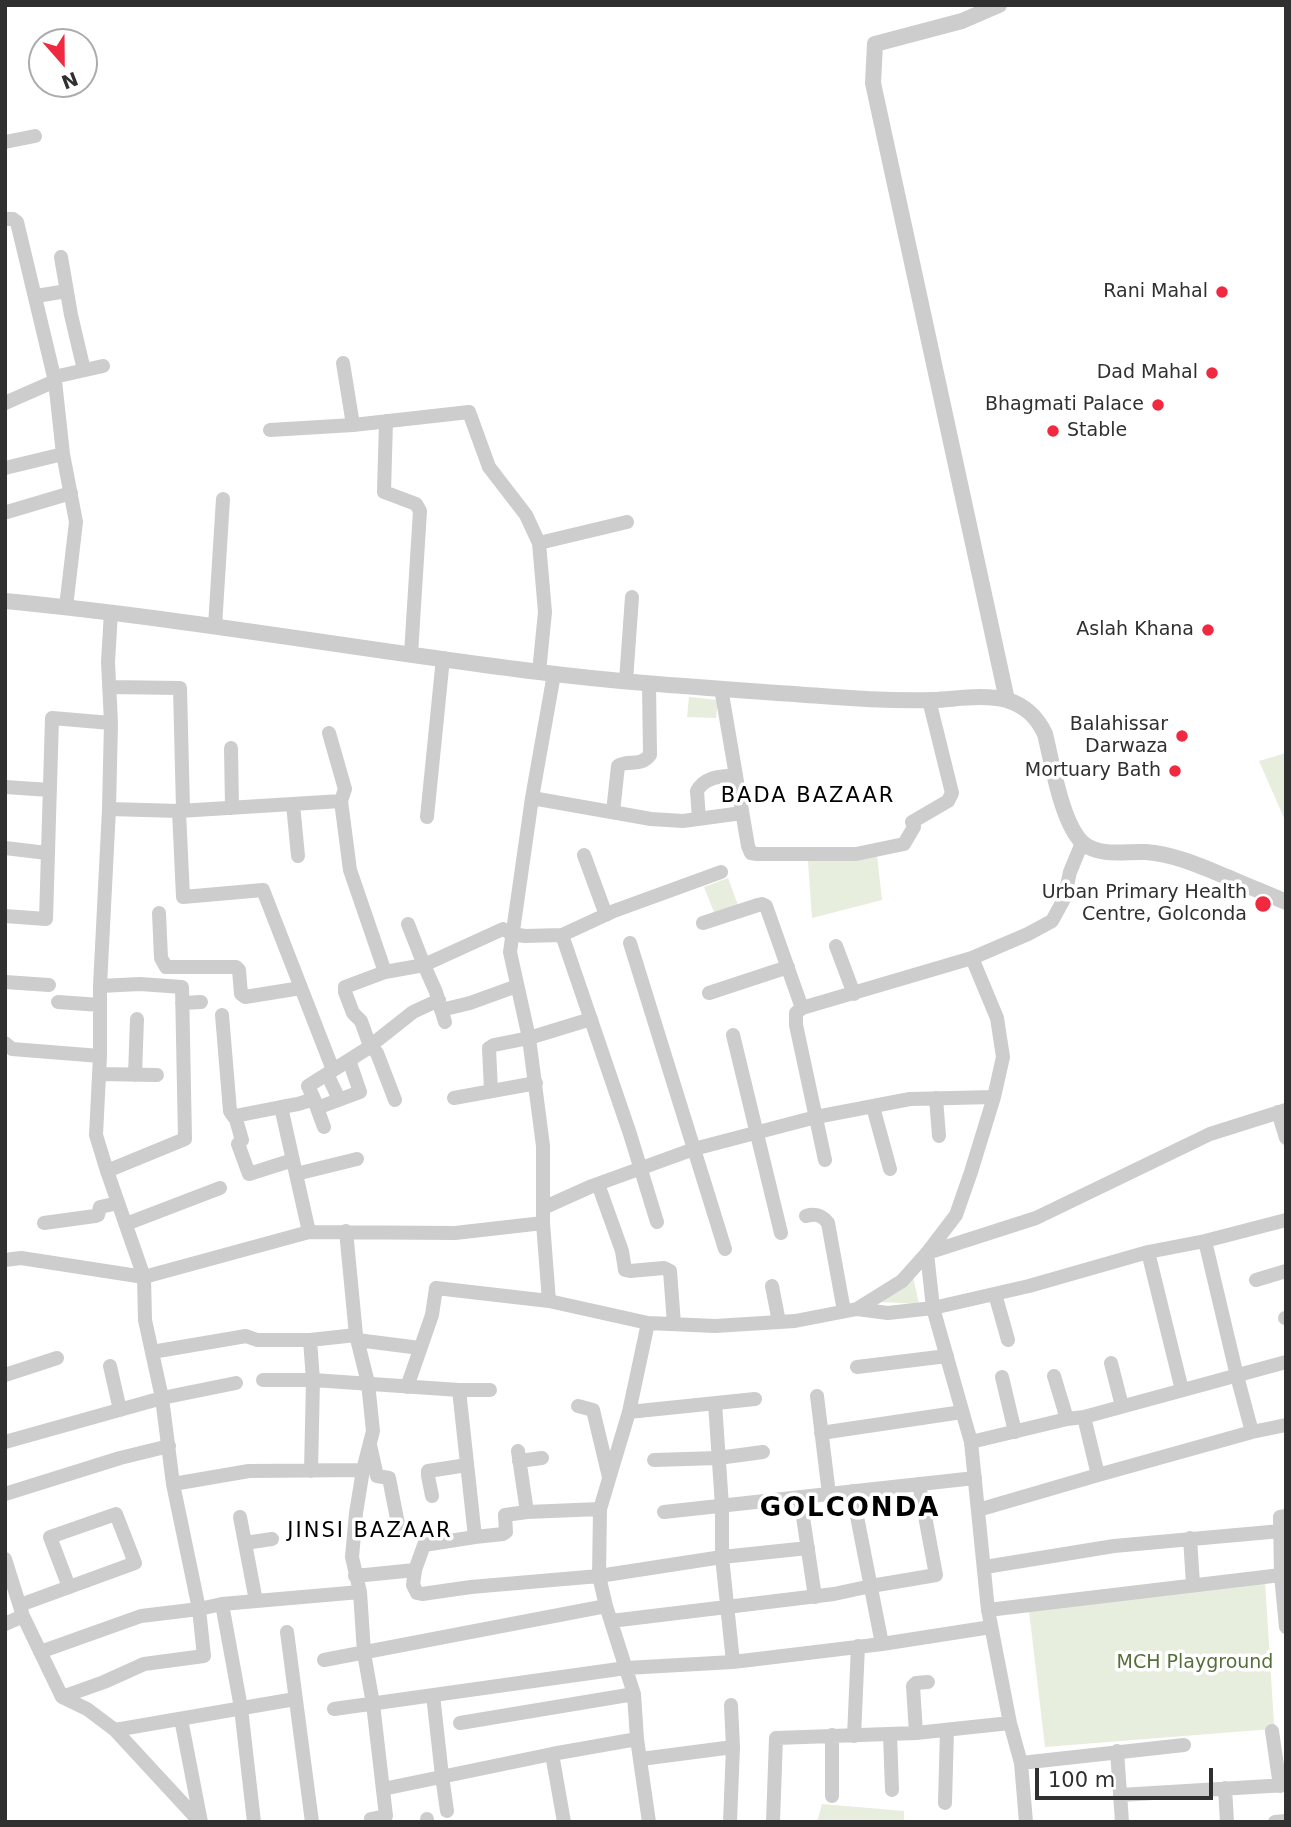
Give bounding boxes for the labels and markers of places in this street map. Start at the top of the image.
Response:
place label: Rani Mahal [1103,281,1208,303]
marker: Rani Mahal [1214,284,1230,300]
place label: Dad Mahal [1097,362,1198,384]
marker: Dad Mahal [1204,365,1220,381]
place label: Bhagmati Palace [985,394,1144,416]
marker: Bhagmati Palace [1150,397,1166,413]
place label: Stable [1067,420,1127,442]
marker: Stable [1045,423,1061,439]
place label: Aslah Khana [1076,619,1194,641]
marker: Aslah Khana [1200,622,1216,638]
place label: Balahissar Darwaza [1070,714,1168,758]
marker: Balahissar Darwaza [1174,728,1190,744]
place label: Mortuary Bath [1025,760,1161,782]
marker: Mortuary Bath [1167,763,1183,779]
place label: Urban Primary Health Centre, Golconda [1042,882,1247,926]
marker: Urban Primary Health Centre, Golconda [1253,894,1273,914]

